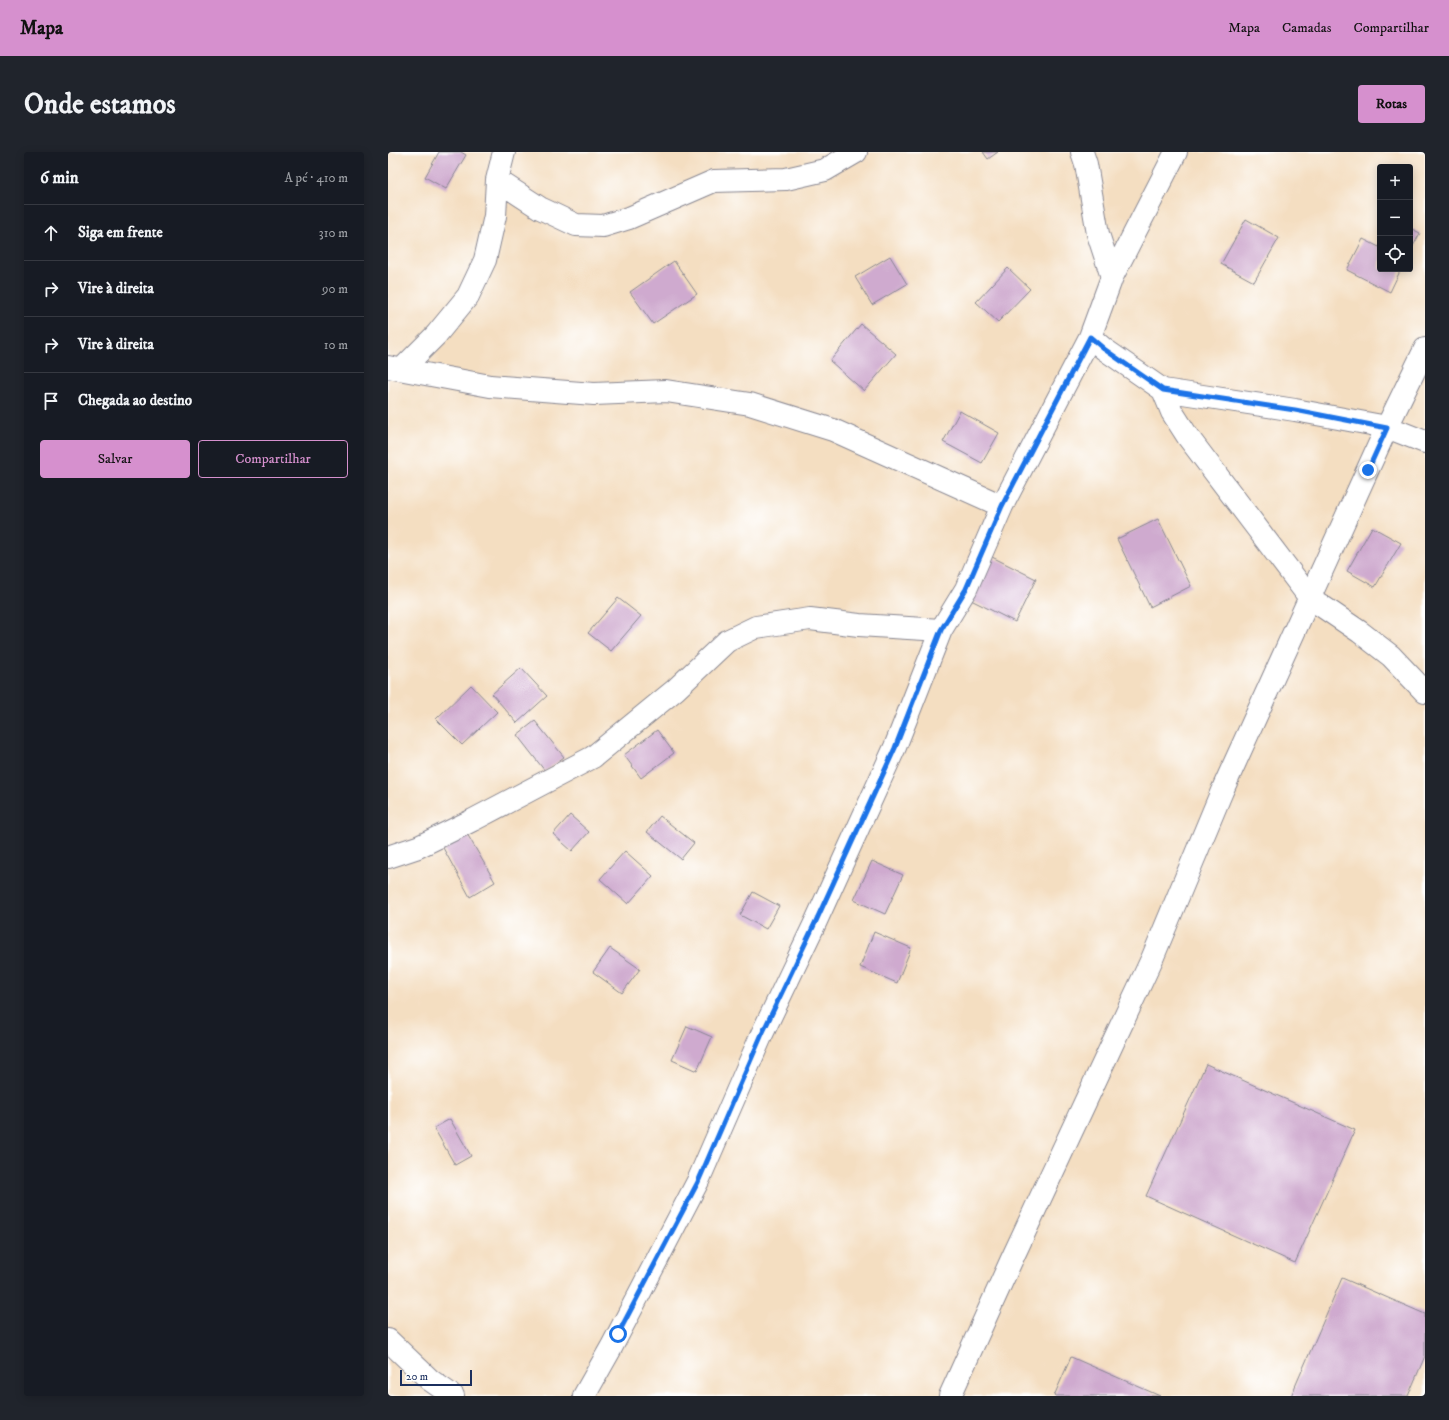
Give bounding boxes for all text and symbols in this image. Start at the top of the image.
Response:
text: Mapa [20,17,63,40]
text: Mapa [1228,19,1260,37]
text: Camadas [1282,19,1331,37]
text: Compartilhar [1353,19,1429,37]
button: Rotas [1358,85,1425,123]
text: Onde estamos [24,87,176,122]
map controls [1377,164,1413,272]
button: + [1377,164,1413,200]
text: 6 min [40,167,79,189]
text: A pé · 410 m [285,170,348,186]
button: − [1377,200,1413,236]
icon: ahead [40,222,62,244]
text: Siga em frente [78,223,163,242]
text: 310 m [319,225,348,241]
button: locate [1377,236,1413,272]
icon: right [40,278,62,300]
text: Vire à direita [78,279,154,298]
text: 90 m [322,281,348,297]
icon: right [40,334,62,356]
text: Vire à direita [78,335,154,354]
text: 10 m [324,337,348,353]
icon: arrive [40,390,62,412]
text: Chegada ao destino [78,391,192,410]
button: Salvar [40,440,190,478]
button: Compartilhar [198,440,348,478]
route end [1359,461,1377,479]
route start [609,1325,627,1343]
scale bar [400,1368,472,1387]
text: 20 m [406,1370,428,1384]

